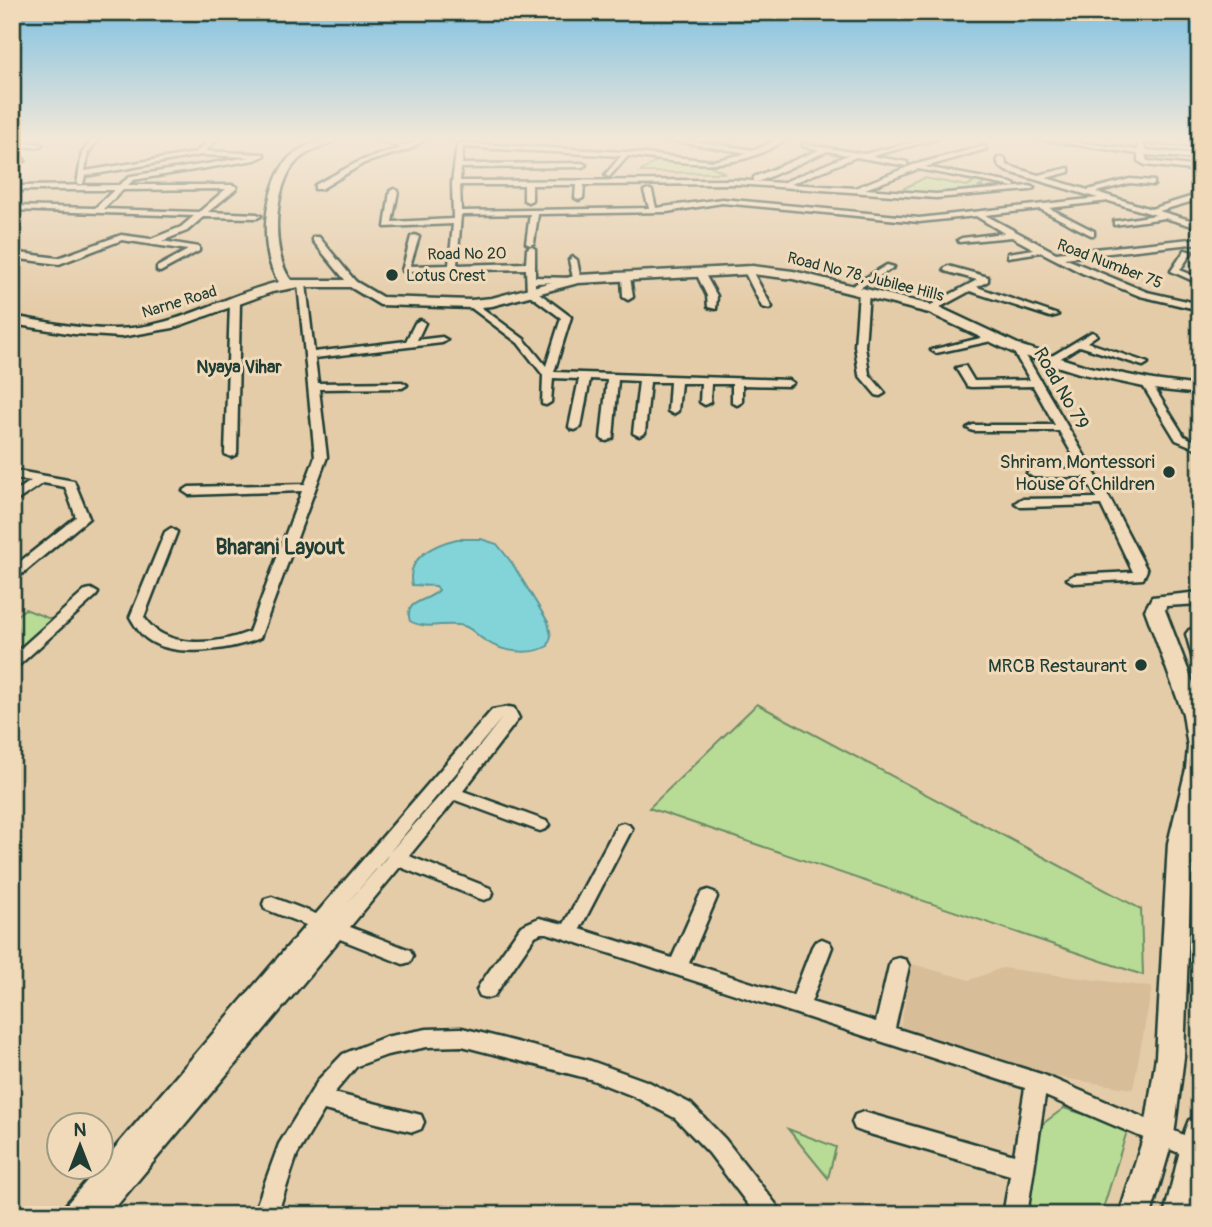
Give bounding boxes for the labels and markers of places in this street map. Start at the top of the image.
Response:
place label: Lotus Crest [406,266,486,286]
marker: Lotus Crest [384,267,400,283]
place label: Shriram Montessori House of Children [1000,450,1155,496]
marker: Shriram Montessori House of Children [1161,464,1177,480]
place label: MRCB Restaurant [988,654,1127,678]
marker: MRCB Restaurant [1133,657,1149,673]

